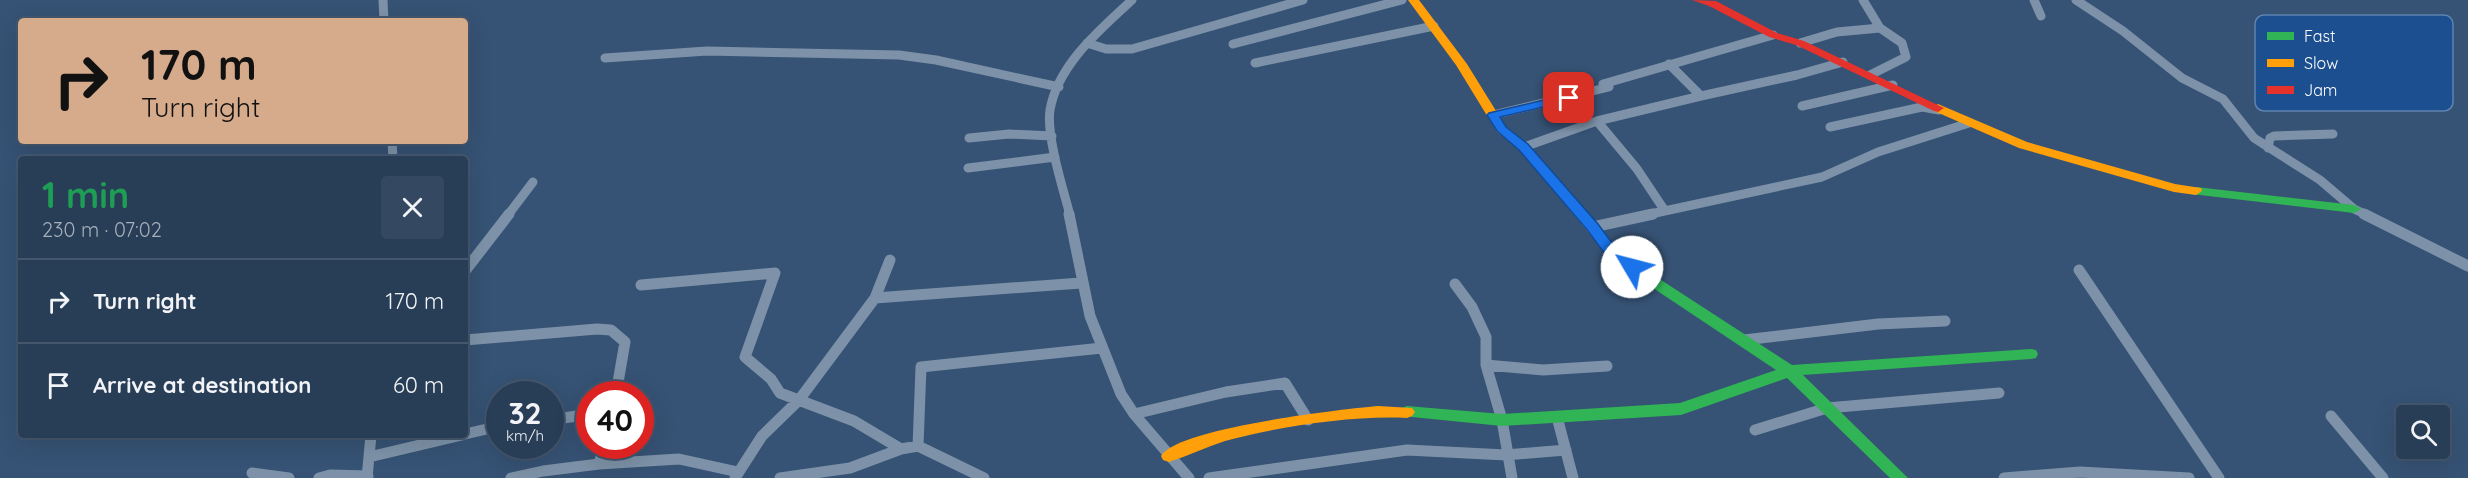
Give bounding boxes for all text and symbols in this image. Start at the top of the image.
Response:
legend [2255,15,2453,111]
text: Fast [2304,26,2335,46]
text: 170 m [141,38,257,91]
icon: right [42,42,120,120]
text: Slow [2304,53,2338,73]
pin [1543,72,1594,123]
text: Jam [2304,80,2337,100]
icon: arrive [1552,81,1585,114]
text: Turn right [141,90,260,124]
text: 1 min [42,172,129,217]
button: close [381,176,444,239]
text: 230 m · 07:02 [42,217,162,242]
position arrow [1600,235,1664,299]
icon: right [42,285,75,318]
text: Turn right [93,287,197,315]
text: 170 m [385,287,444,315]
icon: arrive [42,369,75,402]
text: Arrive at destination [93,371,311,399]
text: 60 m [393,371,444,399]
speed limit sign: 40 [576,381,654,459]
text: 32 [508,394,542,432]
map controls [2396,405,2450,459]
button: search [2396,405,2450,459]
text: km/h [506,426,544,445]

